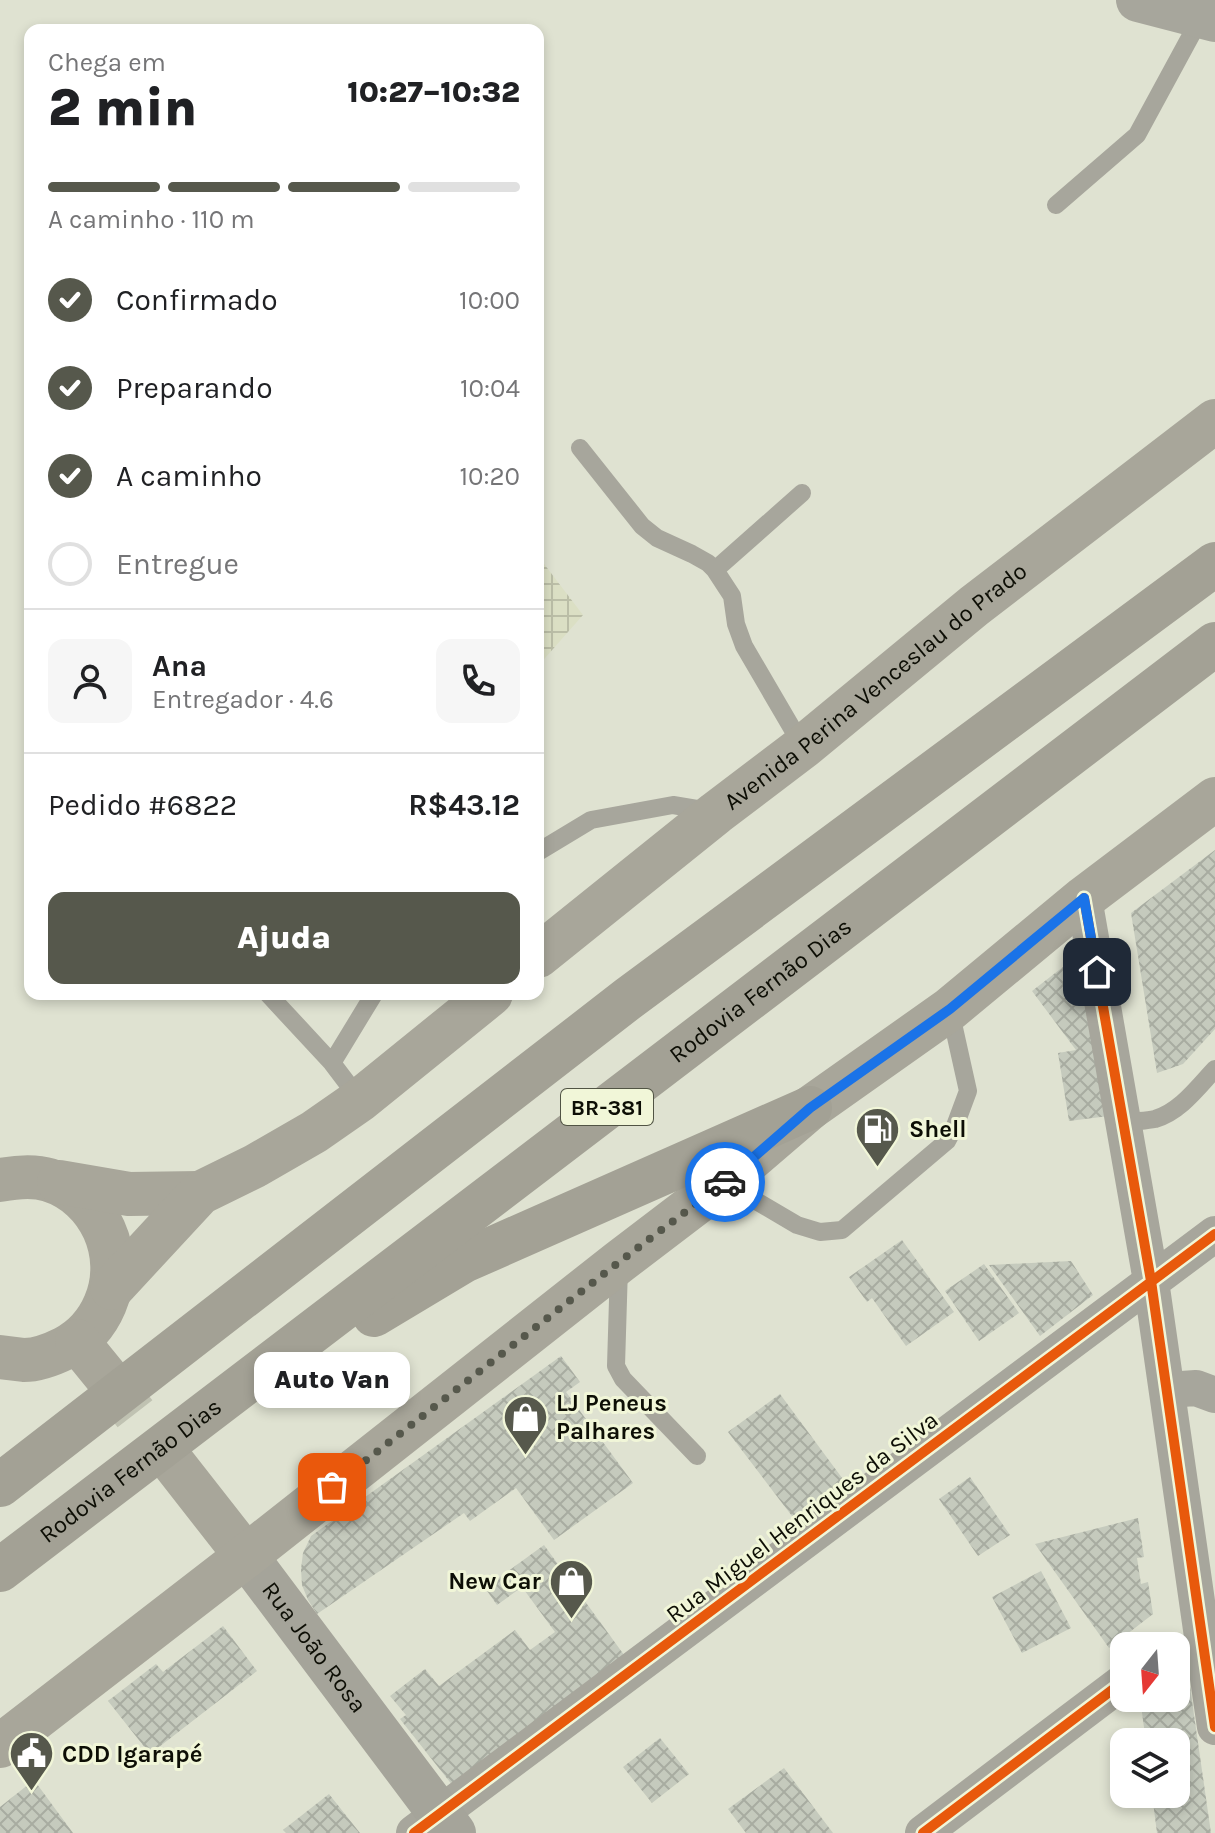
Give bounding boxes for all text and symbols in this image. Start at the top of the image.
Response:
text: Chega em [48,47,166,78]
text: 10:27–10:32 [347,74,520,110]
text: 2 min [48,77,197,138]
text: A caminho · 110 m [48,204,255,235]
icon: check [48,278,92,322]
text: Confirmado [116,282,278,318]
text: 10:00 [459,285,520,316]
icon: check [48,366,92,410]
text: Preparando [116,370,273,406]
text: 10:04 [460,373,520,404]
icon: check [48,454,92,498]
text: A caminho [116,458,262,494]
text: 10:20 [459,461,520,492]
text: Entregue [116,546,239,582]
street label: Avenida Perina Venceslau do Prado [718,557,1032,816]
button: person [48,639,132,723]
button: phone [436,639,520,723]
text: Ana [152,648,207,684]
text: Entregador · 4.6 [152,684,334,715]
text: Pedido #6822 [48,787,237,823]
text: R$43.12 [408,787,520,823]
button: Ajuda [48,892,520,984]
street label: Rodovia Fernão Dias [664,912,857,1069]
pin [1063,938,1131,1006]
icon: home [1075,950,1119,994]
road number: BR-381 [561,1089,653,1125]
fuel station icon: Shell [854,1105,902,1168]
place label: Shell [909,1115,967,1143]
courier [685,1142,765,1222]
icon: car [703,1160,747,1204]
callout: Auto Van [254,1351,410,1407]
text: Auto Van [274,1364,390,1395]
place label: LJ Peneus Palhares [556,1389,667,1445]
street label: Rodovia Fernão Dias [34,1392,227,1549]
shop icon: LJ Peneus Palhares [501,1393,549,1456]
street label: Rua Miguel Henriques da Silva [661,1406,943,1628]
pin [298,1453,366,1521]
icon: bag [310,1465,354,1509]
shop icon: New Car [548,1557,596,1620]
place label: New Car [448,1567,542,1595]
street label: Rua João Rosa [256,1576,373,1718]
north arrow [1110,1632,1190,1712]
map controls [1110,1632,1190,1808]
button: layers [1110,1728,1190,1808]
public building icon: CDD Igarapé [7,1730,55,1793]
place label: CDD Igarapé [62,1740,202,1768]

